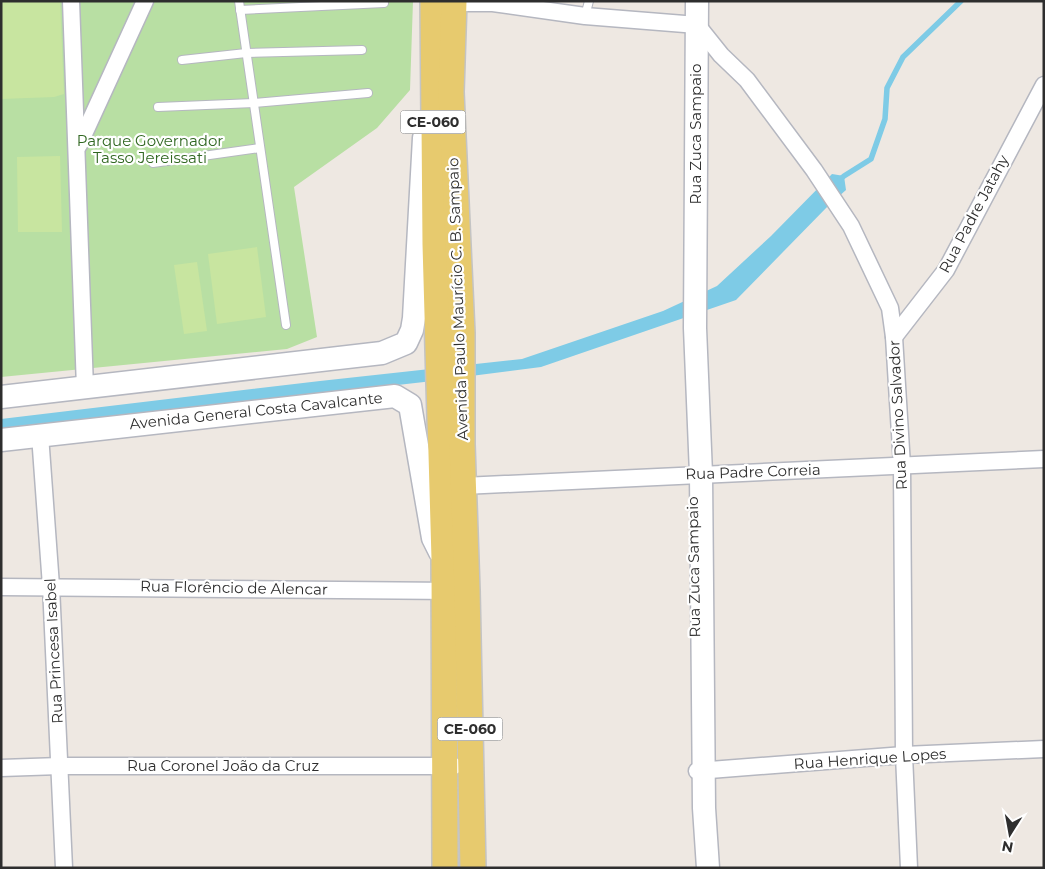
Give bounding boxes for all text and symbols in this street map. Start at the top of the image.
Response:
street label: Rua Zuca Sampaio [686,63,705,205]
road number: CE-060 [400,110,466,134]
park label: Parque Governador Tasso Jereissati [77,131,223,167]
street label: Rua Padre Jatahy [934,151,1013,276]
street label: Avenida Paulo Maurício C. B. Sampaio [443,157,472,441]
street label: Rua Divino Salvador [884,340,911,491]
street label: Avenida General Costa Cavalcante [128,388,383,433]
street label: Rua Padre Correia [685,460,821,483]
street label: Rua Zuca Sampaio [683,496,704,638]
street label: Rua Florêncio de Alencar [140,576,328,599]
street label: Rua Princesa Isabel [40,578,67,724]
road number: CE-060 [438,718,502,741]
street label: Rua Henrique Lopes [793,744,947,773]
street label: Rua Coronel João da Cruz [127,756,319,775]
north arrow [985,809,1035,859]
text: N [1000,837,1015,857]

